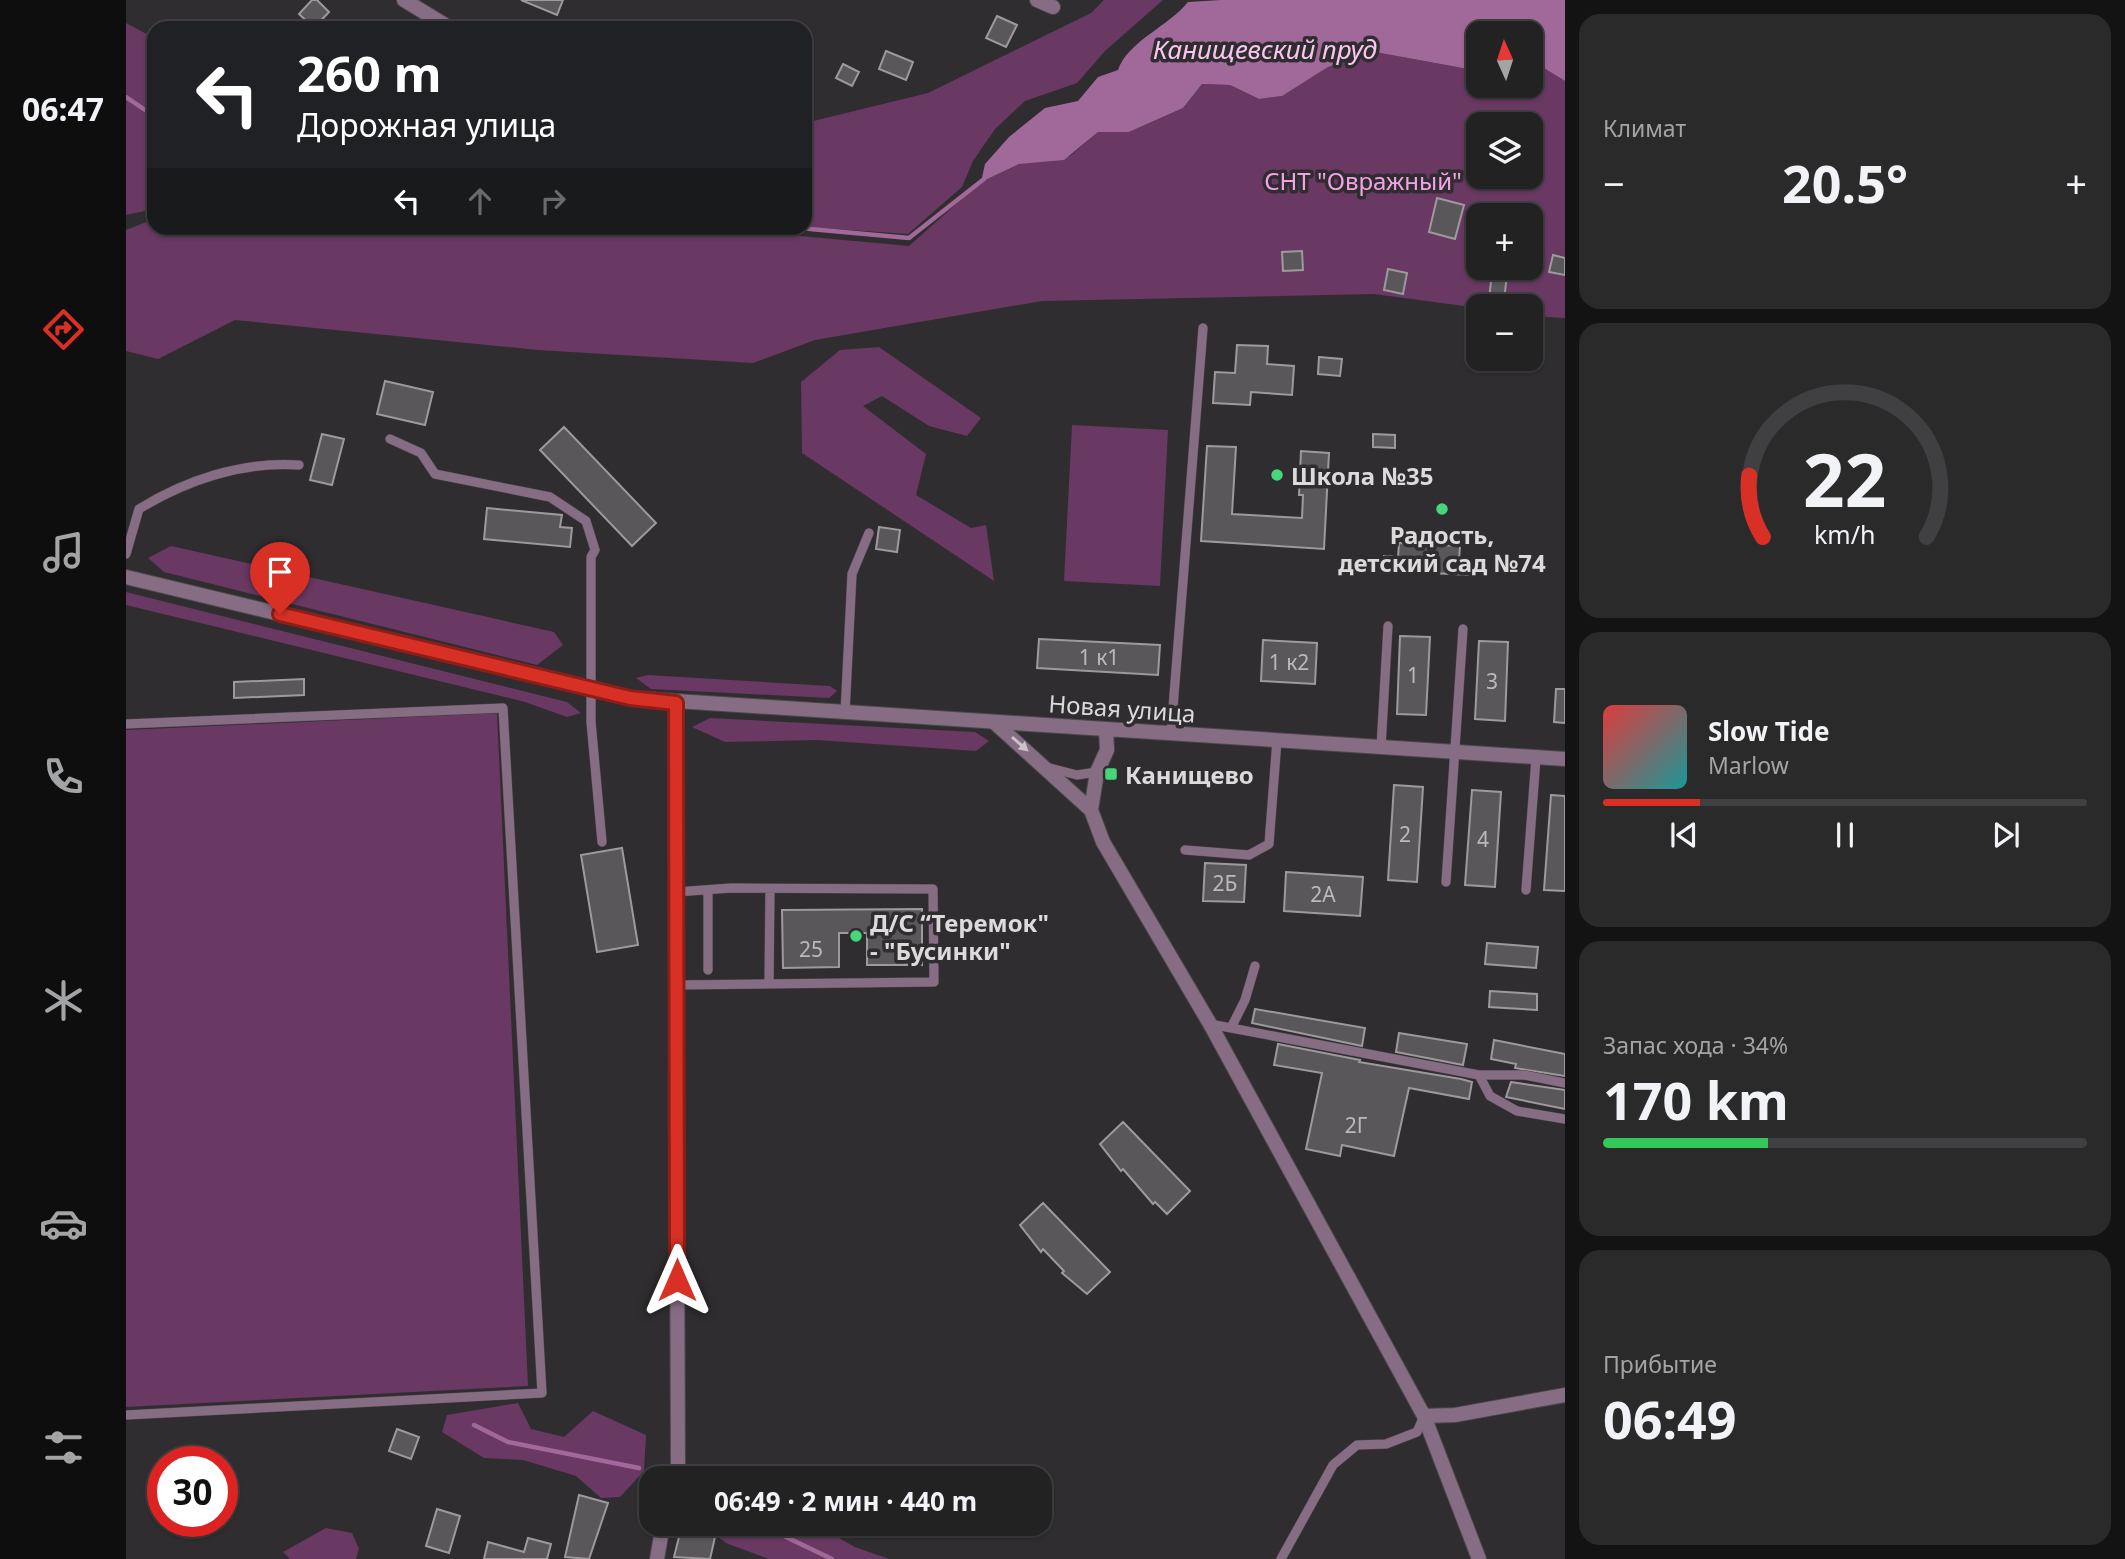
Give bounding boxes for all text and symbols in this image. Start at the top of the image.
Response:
north arrow [1466,21,1544,98]
map controls [1466,21,1543,371]
water label: Канищевский пруд [1153,31,1377,67]
text: 260 m [297,40,442,106]
icon: left [182,49,273,140]
text: 06:47 [22,87,104,130]
text: Дорожная улица [297,103,556,146]
button: layers [1466,112,1543,189]
text: Климат [1603,112,1686,144]
text: 20.5° [1782,147,1908,218]
text: − [1603,157,1625,209]
text: + [2065,157,2087,209]
park label: СНТ "Овражный" [1264,164,1462,197]
icon: left [388,182,426,220]
icon: ahead [461,182,499,220]
icon: right [534,182,572,220]
button: + [1466,203,1543,280]
button: − [1466,294,1543,371]
icon: directions [39,305,88,354]
text: 22 [1803,429,1887,528]
place label: Школа №35 [1291,459,1433,492]
marker: Школа №35 [1269,467,1285,483]
marker: Радость, детский сад №74 [1434,501,1450,517]
text: km/h [1814,516,1876,550]
place label: Радость, детский сад №74 [1338,518,1546,579]
icon: music [39,528,88,577]
pin [250,542,310,614]
icon: arrive [261,553,299,591]
house number: 1 к1 [1079,643,1119,671]
house number: 1 к2 [1269,648,1309,676]
house number: 1 [1407,661,1419,689]
house number: 3 [1486,667,1498,695]
street label: Новая улица [1047,686,1197,730]
text: Slow Tide [1708,713,1830,749]
one-way arrow [1011,736,1028,752]
text: Marlow [1708,749,1789,781]
icon: phone [39,752,88,801]
place label: Канищево [1125,758,1254,791]
marker: Канищево [1103,766,1119,782]
icon: previous [1665,816,1703,854]
icon: pause [1826,816,1864,854]
icon: next [1987,816,2025,854]
house number: 2 [1399,820,1411,848]
house number: 4 [1477,825,1489,853]
house number: 2Б [1213,869,1237,897]
house number: 2А [1310,880,1336,908]
place label: Д/С “Теремок" - "Бусинки" [870,906,1049,967]
marker: Д/С “Теремок" - "Бусинки" [848,928,864,944]
house number: 25 [799,935,823,963]
icon: climate [39,976,88,1025]
text: Запас хода · 34% [1603,1029,1788,1061]
text: 170 km [1603,1064,1789,1135]
house number: 2Г [1345,1111,1368,1139]
icon: car [39,1199,88,1248]
position arrow [640,1243,714,1317]
text: Прибытие [1603,1348,1717,1380]
text: 06:49 [1603,1383,1737,1454]
icon: filters [39,1423,88,1472]
speed limit sign: 30 [147,1446,238,1537]
text: 06:49 · 2 мин · 440 m [714,1483,977,1519]

